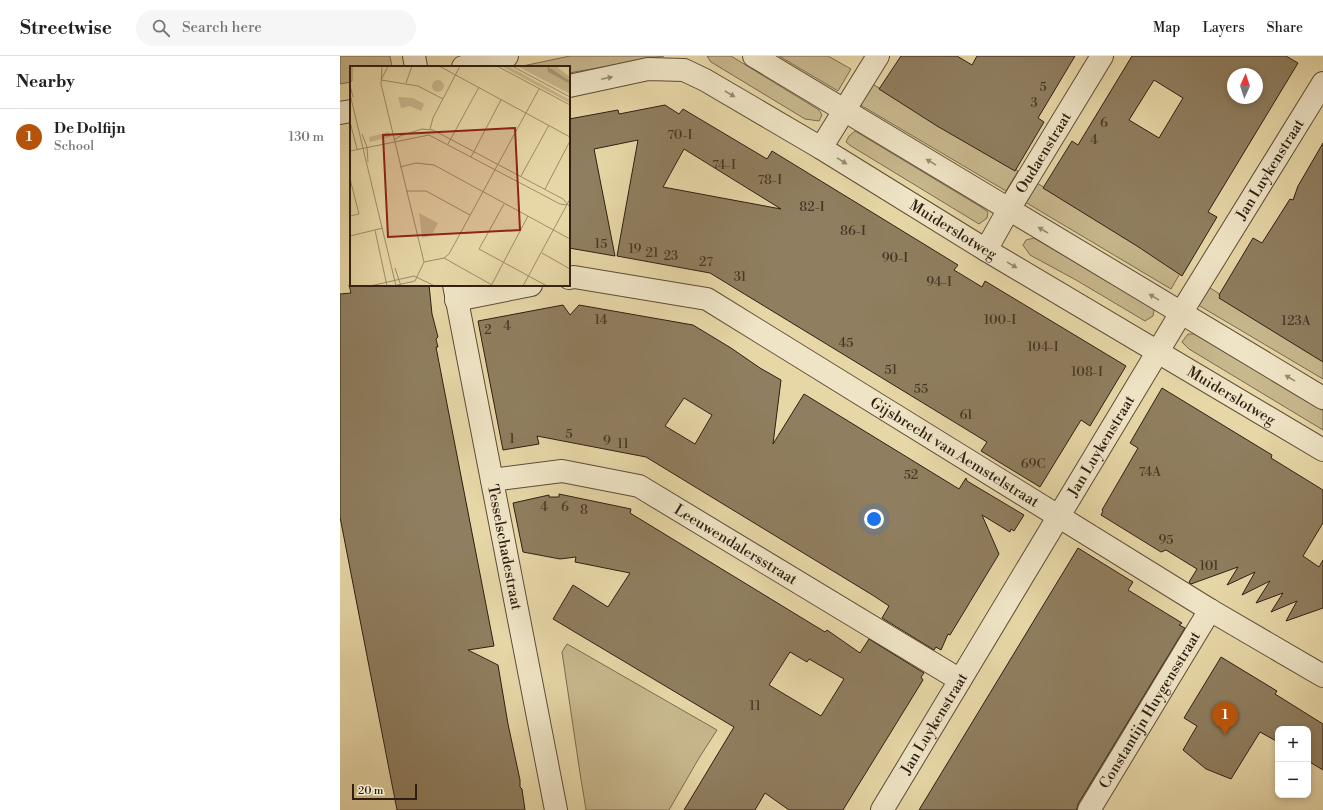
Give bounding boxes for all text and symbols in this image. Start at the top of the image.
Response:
search box [136,10,416,46]
text: Streetwise [20,16,112,40]
icon: search [150,17,172,39]
text: Search here [182,18,262,37]
text: Map [1153,19,1180,37]
text: Layers [1202,19,1245,37]
text: Share [1267,19,1303,37]
inset map [350,66,570,286]
north arrow [1227,68,1263,104]
text: Nearby [16,71,75,93]
one-way arrow [601,74,613,80]
house number: 5 [1039,79,1047,95]
one-way arrow [724,91,736,98]
house number: 3 [1030,95,1038,111]
street label: Oudaenstraat [1012,108,1076,197]
house number: 6 [1100,115,1108,131]
street label: Jan Luykenstraat [1231,115,1309,224]
text: De Dolfijn [54,119,125,138]
house number: 70-I [668,127,693,143]
text: 1 [26,129,32,145]
text: 130 m [289,129,324,145]
house number: 4 [1090,132,1098,148]
text: School [54,138,94,154]
house number: 74-I [712,157,736,173]
one-way arrow [836,157,848,164]
one-way arrow [925,159,937,166]
house number: 78-I [758,172,782,188]
street label: Muiderslotweg [906,196,1000,264]
house number: 82-I [799,199,825,215]
house number: 86-I [840,223,866,239]
one-way arrow [1037,226,1049,233]
house number: 15 [595,236,607,252]
house number: 19 [628,241,642,257]
house number: 21 [645,245,659,261]
house number: 23 [664,248,678,264]
house number: 90-I [882,250,908,266]
house number: 27 [699,254,713,270]
one-way arrow [1007,262,1018,269]
house number: 31 [734,269,747,285]
house number: 94-I [926,274,952,290]
one-way arrow [1148,293,1160,300]
house number: 14 [595,312,608,328]
house number: 100-I [984,312,1016,328]
house number: 123A [1281,313,1312,329]
house number: 4 [503,318,511,334]
house number: 2 [484,322,492,338]
house number: 45 [839,335,853,351]
house number: 104-I [1027,339,1059,355]
house number: 51 [885,362,898,378]
street label: Muiderslotweg [1184,363,1279,430]
house number: 108-I [1071,364,1103,380]
one-way arrow [1284,374,1296,381]
house number: 55 [914,381,928,397]
street label: Jan Luykenstraat [1063,391,1140,501]
street label: Gijsbrecht van Aemstelstraat [866,393,1043,512]
house number: 61 [959,407,973,423]
house number: 5 [565,426,573,442]
house number: 1 [509,431,515,447]
house number: 9 [603,433,611,449]
house number: 11 [617,436,629,452]
house number: 69C [1021,456,1045,472]
house number: 74A [1139,464,1162,480]
house number: 52 [904,467,918,483]
street label: Tesselschadestraat [483,483,526,612]
house number: 4 [540,499,548,515]
house number: 6 [561,499,569,515]
street label: Leeuwendalersstraat [670,500,801,590]
house number: 8 [580,502,588,518]
your location [864,509,884,529]
house number: 95 [1158,532,1174,548]
house number: 101 [1200,558,1219,574]
street label: Constantijn Huygensstraat [1095,627,1205,792]
street label: Jan Luykenstraat [896,669,973,779]
house number: 11 [749,698,761,714]
pin: 1 [1212,702,1238,735]
map controls [1275,726,1311,798]
button: + [1275,726,1311,762]
button: − [1275,762,1311,798]
scale bar [352,782,417,801]
text: 20 m [358,784,383,798]

